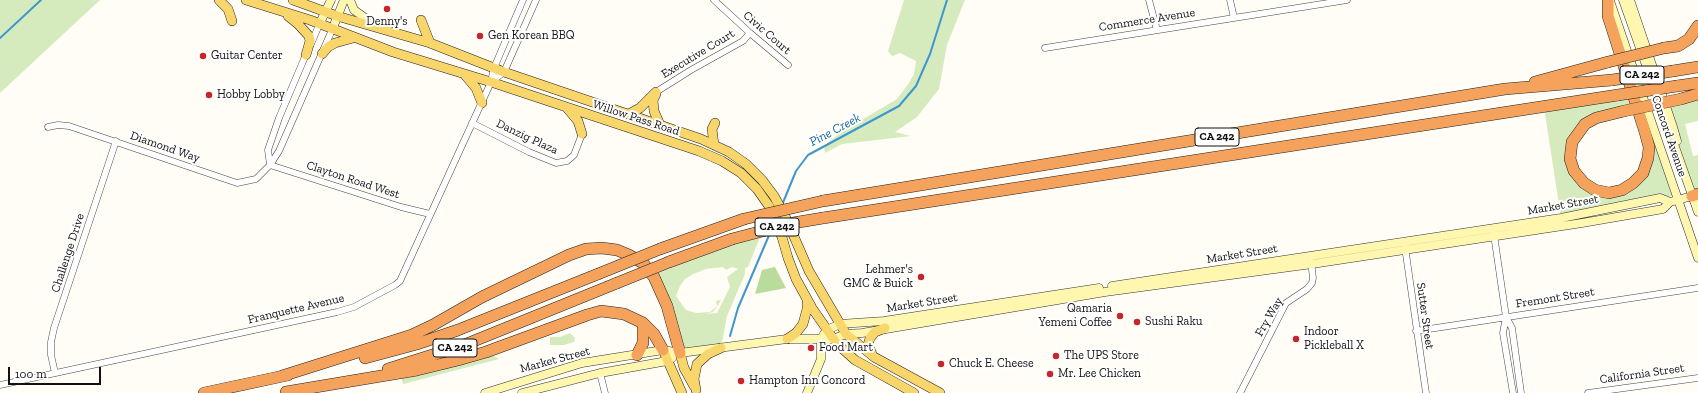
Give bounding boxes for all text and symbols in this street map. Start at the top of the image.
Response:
marker: Denny's [382,4,392,14]
street label: Commerce Avenue [1098,5,1196,35]
street label: Civic Court [740,8,794,58]
place label: Denny's [366,15,408,29]
street label: Executive Court [659,26,737,82]
place label: Gen Korean BBQ [488,29,575,43]
marker: Gen Korean BBQ [475,31,485,41]
place label: Guitar Center [211,49,283,63]
marker: Guitar Center [198,51,208,61]
road number: CA 242 [1620,66,1664,84]
place label: Hobby Lobby [217,88,285,102]
marker: Hobby Lobby [204,90,214,100]
street label: Concord Avenue [1648,94,1690,178]
street label: Willow Pass Road [591,97,681,139]
water label: Pine Creek [807,110,863,150]
street label: Danzig Plaza [494,116,560,158]
street label: Diamond Way [128,128,202,166]
road number: CA 242 [1195,128,1239,146]
street label: Clayton Road West [304,158,402,202]
street label: Market Street [1526,192,1600,218]
street label: Challenge Drive [48,212,88,294]
road number: CA 242 [755,218,799,236]
street label: Market Street [1205,241,1279,267]
place label: Lehmer's GMC & Buick [843,263,913,291]
marker: Lehmer's GMC & Buick [916,272,926,282]
street label: Sutter Street [1413,282,1437,350]
street label: Fremont Street [1515,285,1595,311]
street label: Market Street [885,290,959,316]
street label: Franquette Avenue [246,291,346,327]
street label: Fry Way [1252,295,1286,339]
place label: Qamaria Yemeni Coffee [1038,302,1112,330]
marker: Qamaria Yemeni Coffee [1115,311,1125,321]
place label: Sushi Raku [1145,315,1202,329]
marker: Sushi Raku [1132,317,1142,327]
place label: Indoor Pickleball X [1304,325,1364,353]
marker: Indoor Pickleball X [1291,334,1301,344]
road number: CA 242 [433,339,477,357]
place label: Food Mart [819,341,873,355]
marker: Food Mart [806,343,816,353]
street label: Market Street [519,344,591,376]
place label: The UPS Store [1064,349,1139,363]
marker: The UPS Store [1051,351,1061,361]
place label: Chuck E. Cheese [949,357,1034,371]
scale bar [10,359,103,385]
marker: Chuck E. Cheese [936,359,946,369]
street label: California Street [1599,361,1685,387]
text: 100 m [15,367,47,381]
place label: Mr. Lee Chicken [1058,367,1141,381]
marker: Mr. Lee Chicken [1045,369,1055,379]
place label: Hampton Inn Concord [749,374,865,388]
marker: Hampton Inn Concord [736,376,746,386]

